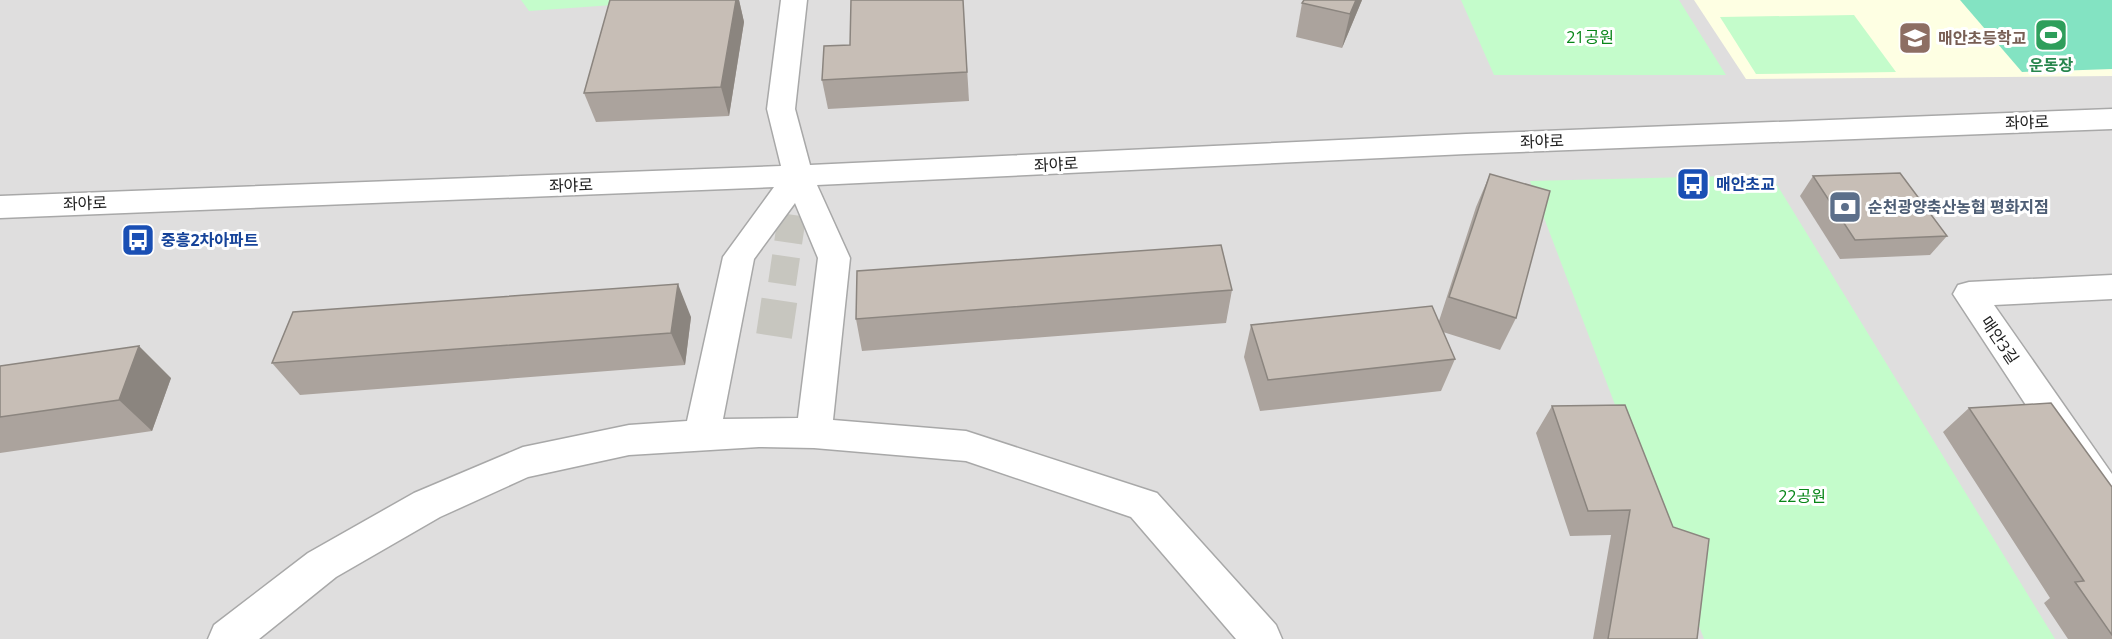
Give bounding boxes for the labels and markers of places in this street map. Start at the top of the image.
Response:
sports icon: 운동장 [2033,17,2069,53]
school or university icon: 매안초등학교 [1897,20,1933,56]
place label: 매안초등학교 [1938,27,2027,49]
place label: 운동장 [2029,54,2073,76]
bus stop icon: 매안초교 [1675,166,1711,202]
place label: 매안초교 [1716,173,1775,195]
bank icon: 순천광양축산농협 평화지점 [1827,189,1863,225]
place label: 순천광양축산농협 평화지점 [1868,196,2049,218]
bus stop icon: 중흥2차아파트 [120,222,156,258]
place label: 중흥2차아파트 [161,229,259,251]

